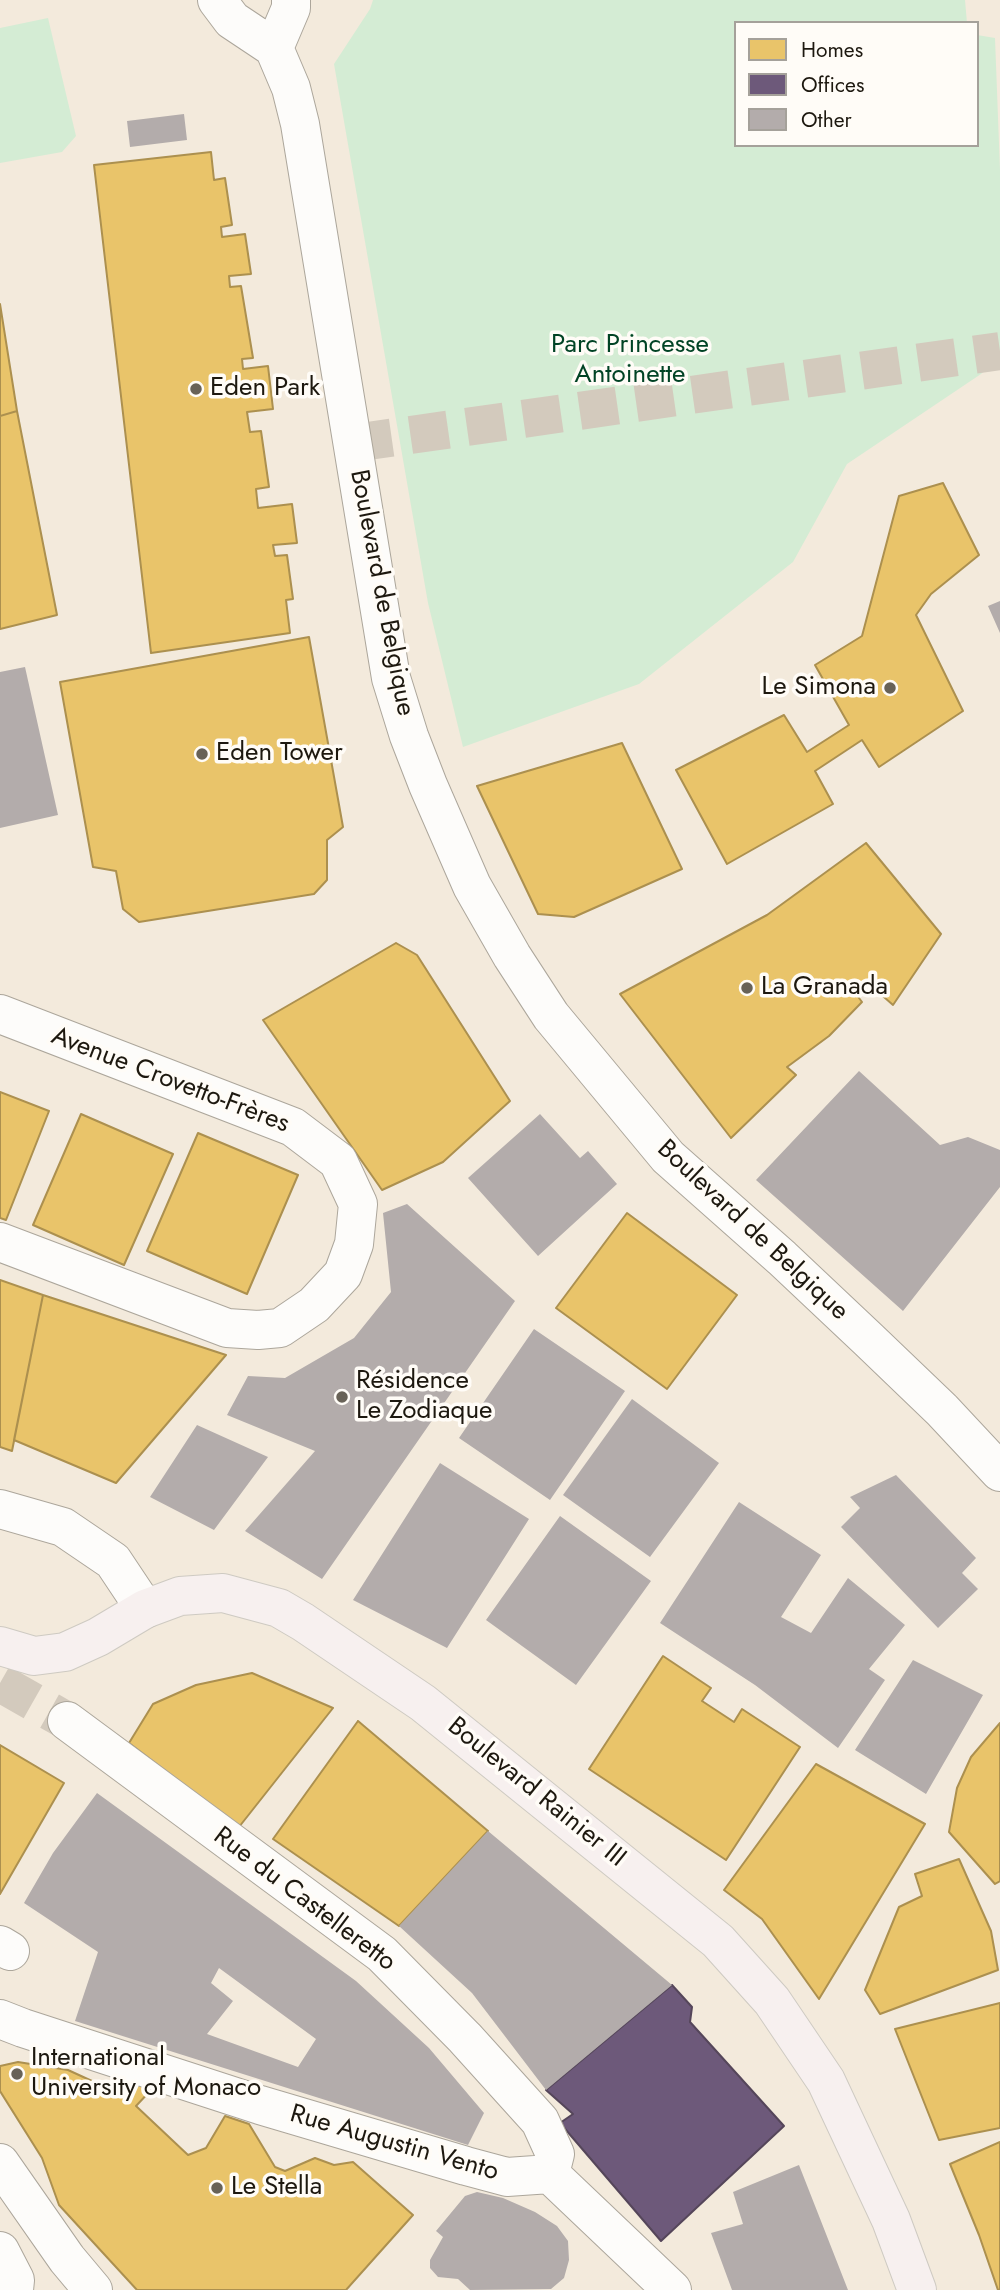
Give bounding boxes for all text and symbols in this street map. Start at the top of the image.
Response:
legend [734,21,979,147]
text: Homes [801,35,863,65]
text: Offices [801,70,864,100]
text: Other [801,105,852,135]
park label: Parc Princesse Antoinette [551,330,709,392]
place label: Eden Park [210,373,320,405]
marker: Eden Park [188,381,204,397]
street label: Boulevard de Belgique [342,467,420,719]
place label: Le Simona [761,672,876,704]
marker: Le Simona [882,680,898,696]
place label: Eden Tower [216,738,343,770]
marker: Eden Tower [194,746,210,762]
place label: La Granada [761,972,888,1004]
marker: La Granada [739,980,755,996]
street label: Avenue Crovetto-Frères [47,1021,293,1141]
street label: Boulevard de Belgique [650,1134,854,1328]
place label: Résidence Le Zodiaque [356,1366,492,1428]
marker: Résidence Le Zodiaque [334,1389,350,1405]
street label: Boulevard Rainier III [441,1712,631,1874]
street label: Rue du Castelleretto [207,1821,401,1979]
place label: International University of Monaco [31,2043,261,2104]
marker: International University of Monaco [9,2066,25,2082]
street label: Rue Augustin Vento [286,2099,502,2189]
place label: Le Stella [231,2172,322,2204]
marker: Le Stella [209,2180,225,2196]

